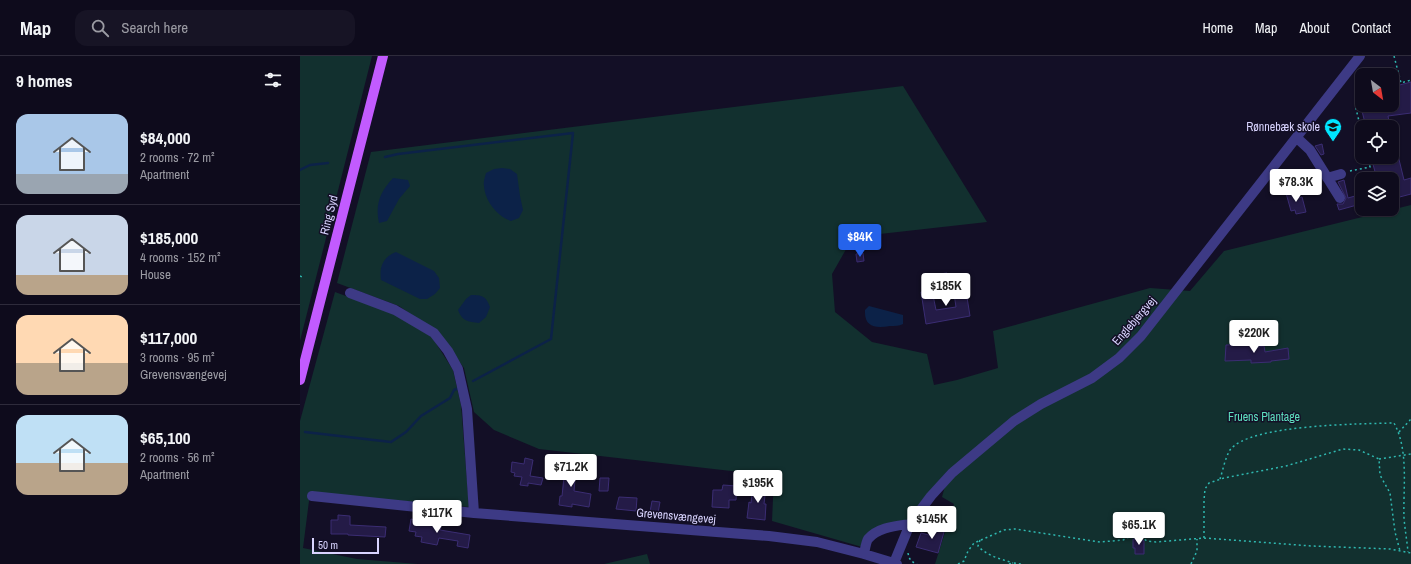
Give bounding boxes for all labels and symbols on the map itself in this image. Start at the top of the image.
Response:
north arrow [1355,68,1399,112]
school or university icon: Rønnebæk skole [1323,117,1343,142]
place label: Rønnebæk skole [1246,119,1320,135]
pin: $78.3K [1263,169,1329,203]
street label: Ring Syd [316,193,342,237]
pin: $84K [836,224,884,258]
pin: $185K [918,273,974,307]
street label: Englebjergvej [1108,293,1160,349]
pin: $220K [1226,320,1282,354]
park label: Fruens Plantage [1228,409,1300,425]
pin: $71.2K [538,454,604,488]
pin: $195K [730,470,786,504]
pin: $117K [409,500,465,534]
street label: Grevensvængevej [636,505,716,527]
pin: $145K [904,506,960,540]
pin: $65.1K [1106,512,1172,546]
scale bar [312,536,379,555]

